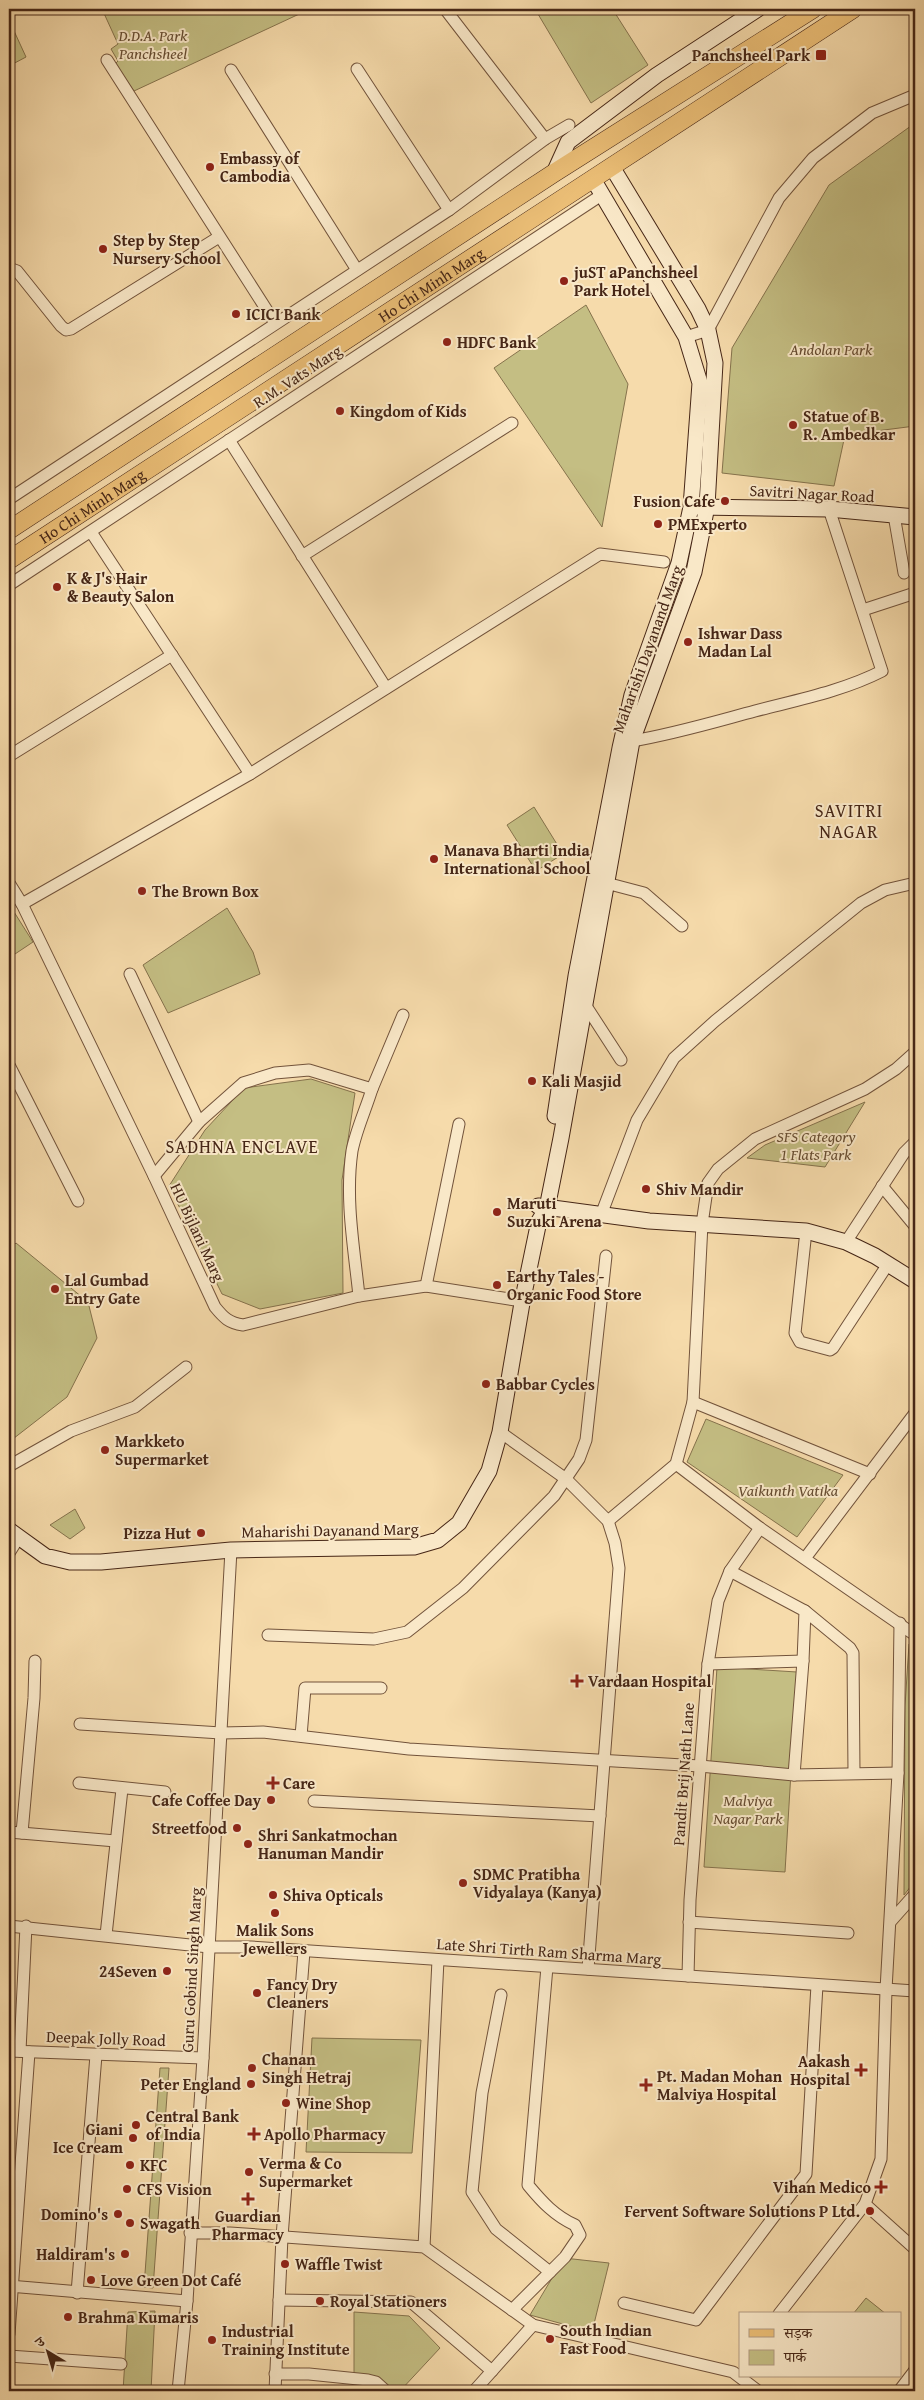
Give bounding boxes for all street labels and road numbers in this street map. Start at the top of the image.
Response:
street label: Ho Chi Minh Marg [373,241,489,328]
street label: R.M. Vats Marg [248,338,346,414]
street label: Ho Chi Minh Marg [34,462,150,549]
street label: Savitri Nagar Road [749,478,875,508]
street label: Maharishi Dayanand Marg [605,562,689,736]
street label: HU Bijlani Marg [165,1179,231,1286]
street label: Maharishi Dayanand Marg [241,1516,419,1544]
street label: Pandit Brij Nath Lane [666,1702,700,1846]
street label: Guru Gobind Singh Marg [175,1887,207,2053]
street label: Late Shri Tirth Ram Sharma Marg [436,1931,662,1971]
street label: Deepak Jolly Road [46,2024,167,2052]

